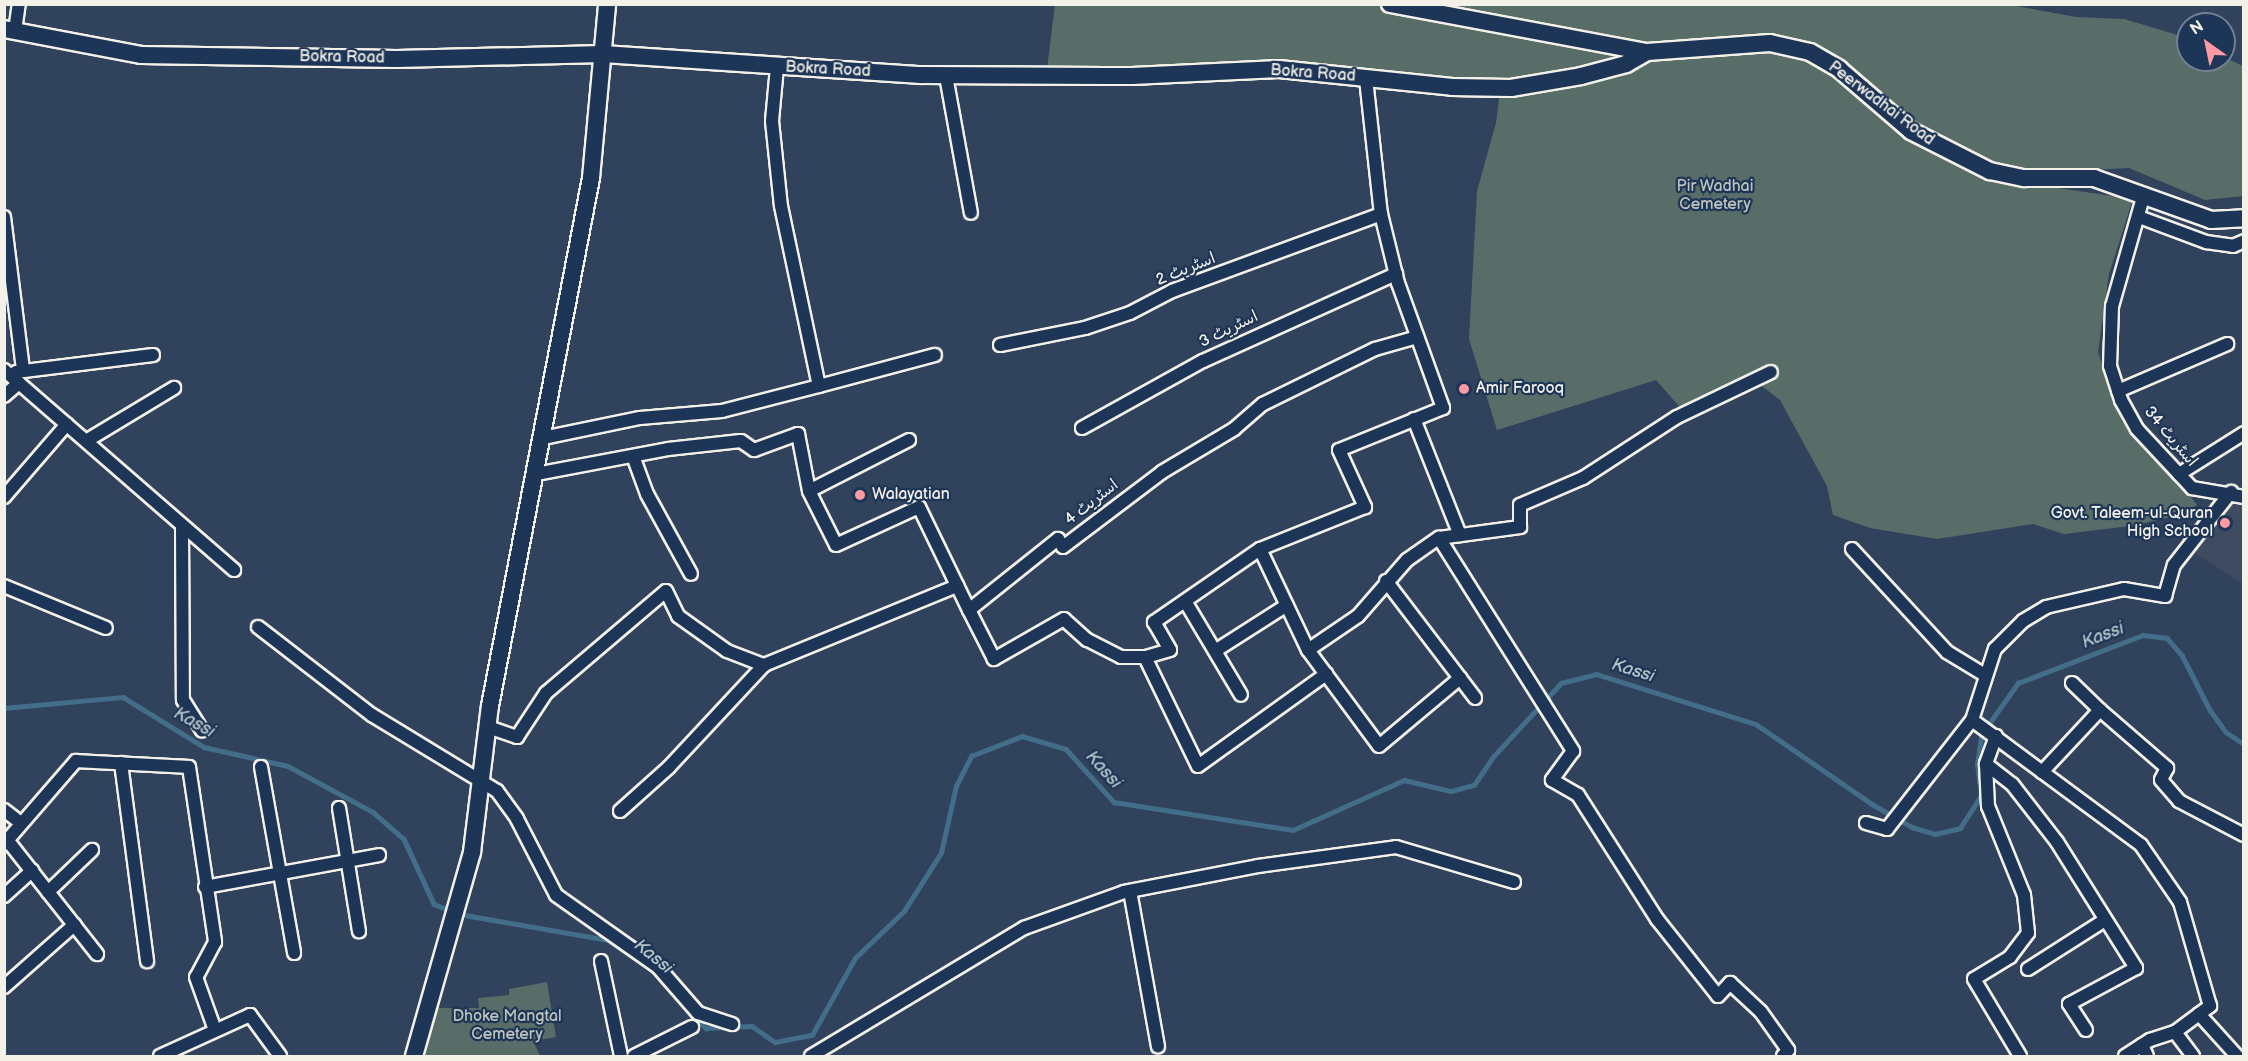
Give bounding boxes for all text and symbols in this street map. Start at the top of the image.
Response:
north arrow [2176,12,2236,72]
text: N [2187,17,2207,39]
street label: Bokra Road [299,48,385,68]
street label: Bokra Road [785,58,871,82]
street label: Peerwadhai Road [1824,58,1938,150]
street label: Bokra Road [1270,61,1356,87]
park label: Pir Wadhai Cemetery [1676,177,1754,215]
street label: اسٹریٹ 2 [1153,249,1219,291]
street label: اسٹریٹ 3 [1196,308,1262,352]
place label: Amir Farooq [1476,379,1564,399]
marker: Amir Farooq [1457,382,1471,396]
street label: اسٹریٹ 34 [2139,403,2201,471]
street label: اسٹریٹ 4 [1061,476,1123,530]
place label: Walayatian [872,485,950,505]
marker: Walayatian [853,488,867,502]
place label: Govt. Taleem-ul-Quran High School [2050,504,2213,542]
marker: Govt. Taleem-ul-Quran High School [2218,516,2232,530]
water label: Kassi [2079,618,2127,654]
water label: Kassi [1609,654,1657,688]
water label: Kassi [170,703,218,743]
water label: Kassi [1080,747,1126,793]
water label: Kassi [629,935,677,979]
park label: Dhoke Mangtal Cemetery [452,1007,562,1045]

